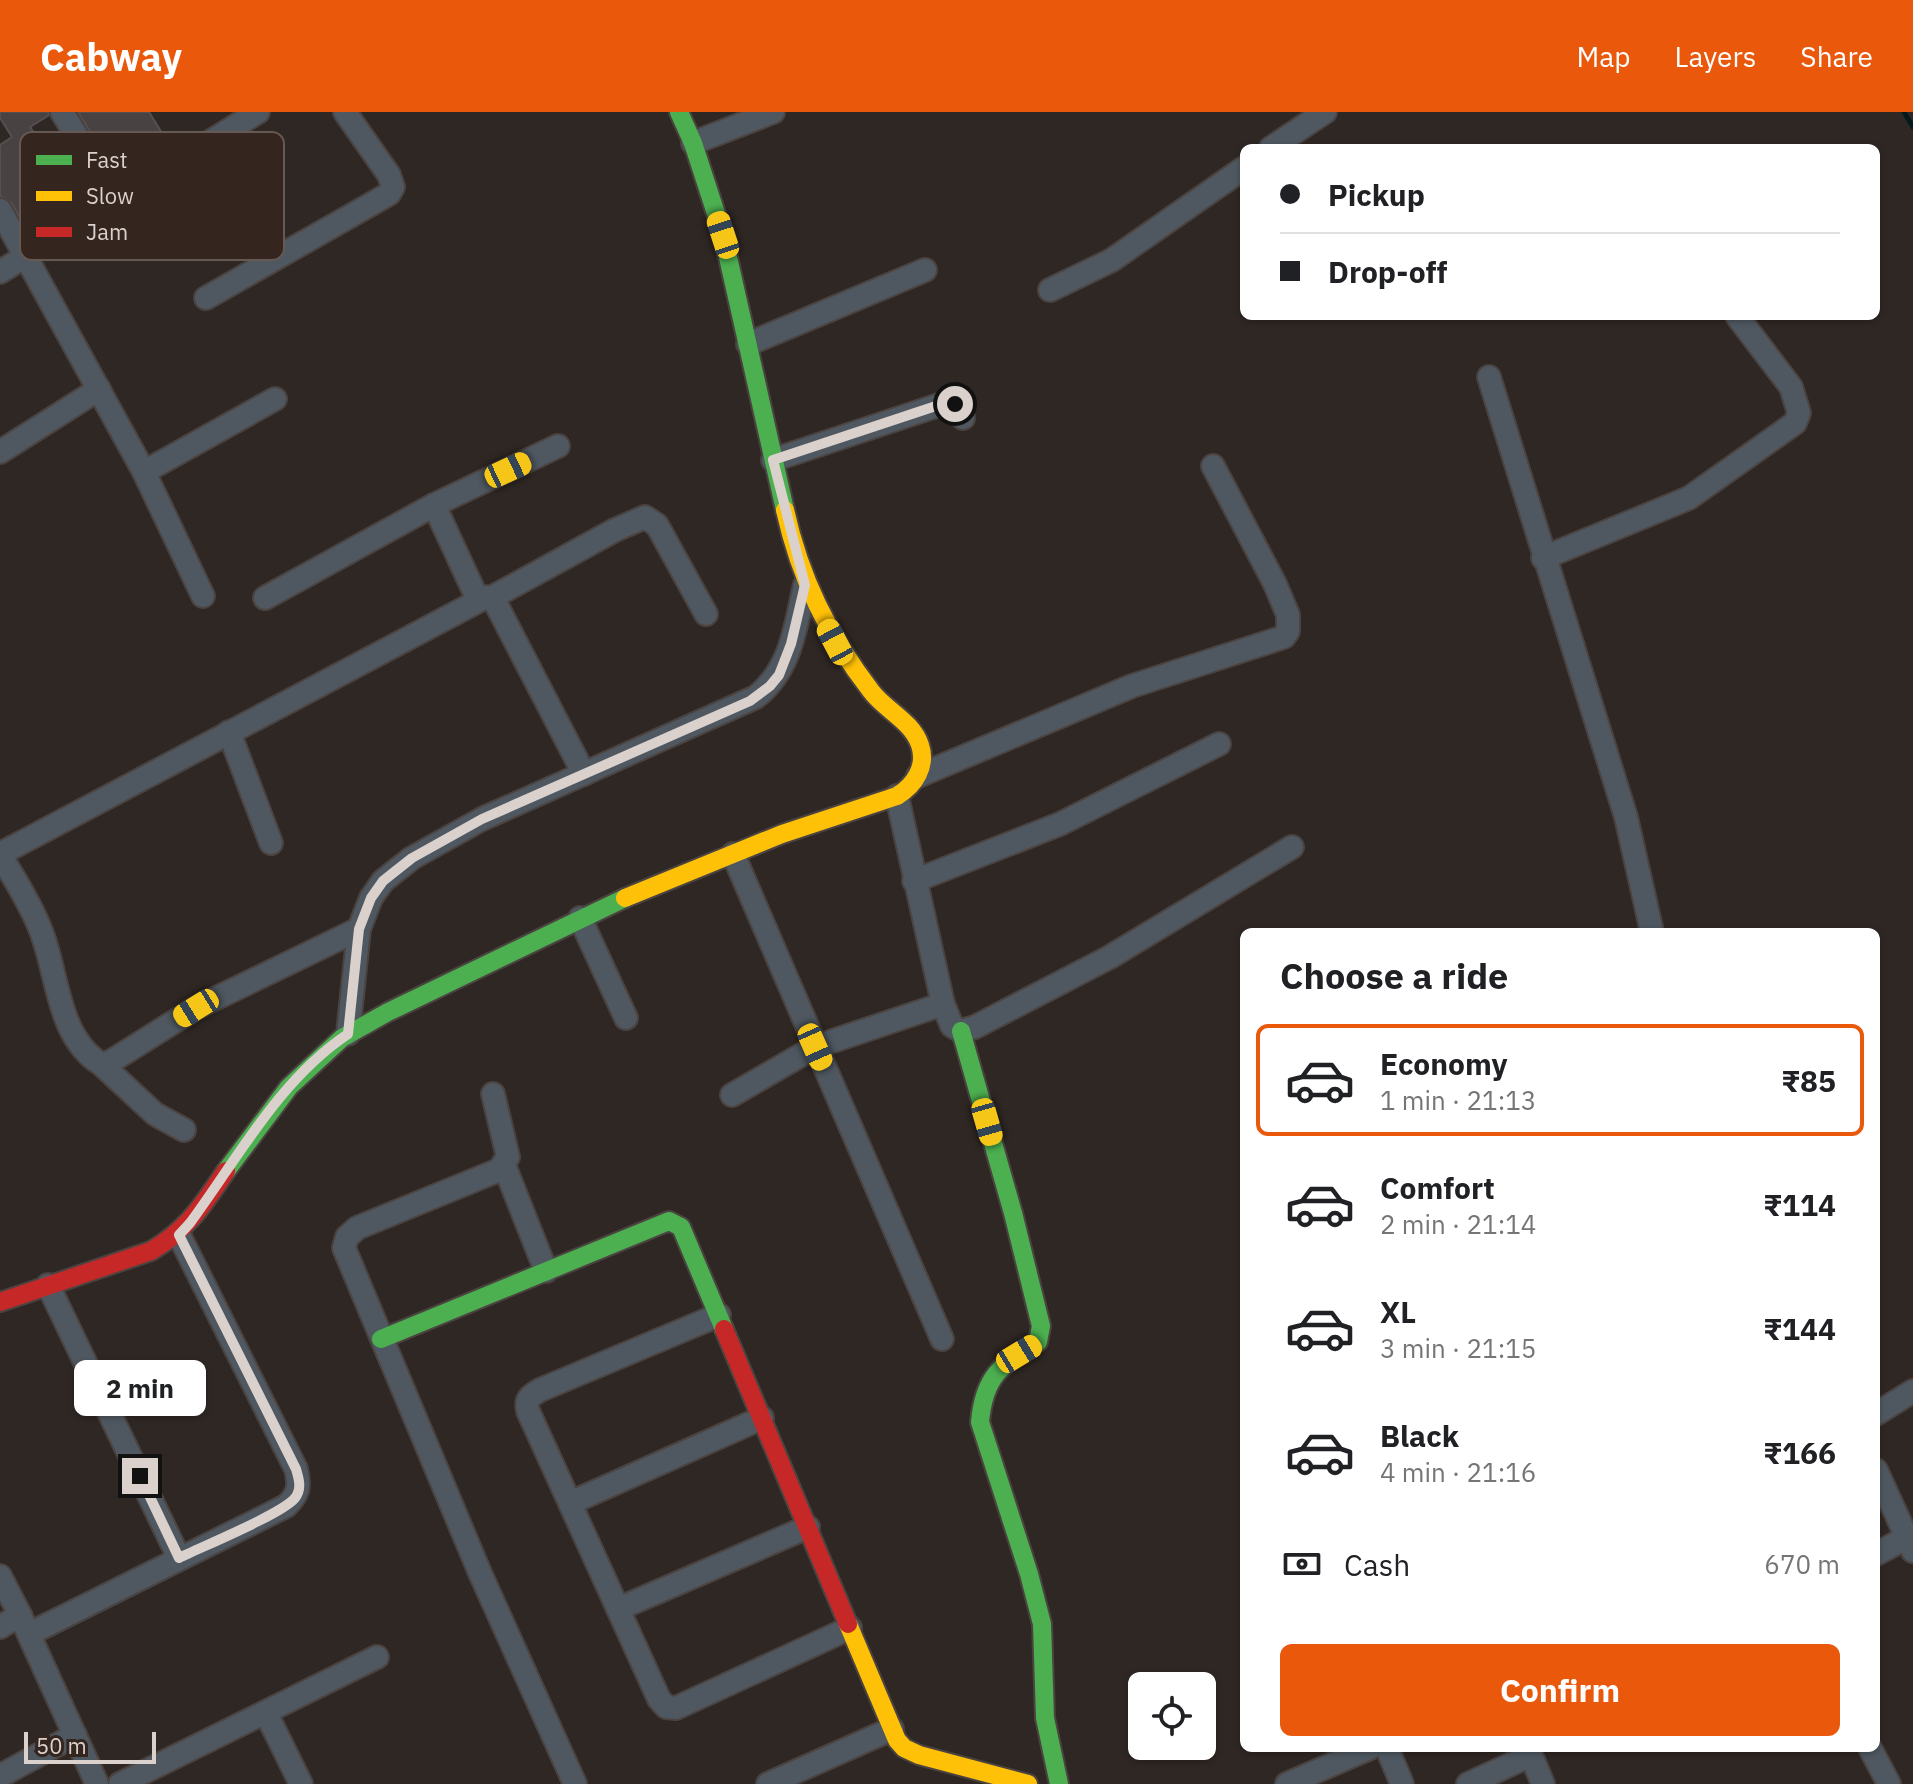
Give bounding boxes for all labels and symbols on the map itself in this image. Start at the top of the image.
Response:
legend [20,132,284,260]
text: Fast [86,145,127,174]
text: Slow [86,181,134,210]
car [704,208,742,262]
text: Jam [86,217,128,246]
route start [937,386,973,422]
car [481,449,535,491]
car [813,615,857,669]
car [169,985,223,1031]
car [794,1020,836,1074]
car [969,1096,1005,1148]
car [992,1331,1046,1377]
callout: 2 min [74,1360,206,1416]
route end [122,1458,158,1494]
scale bar [24,1728,156,1764]

